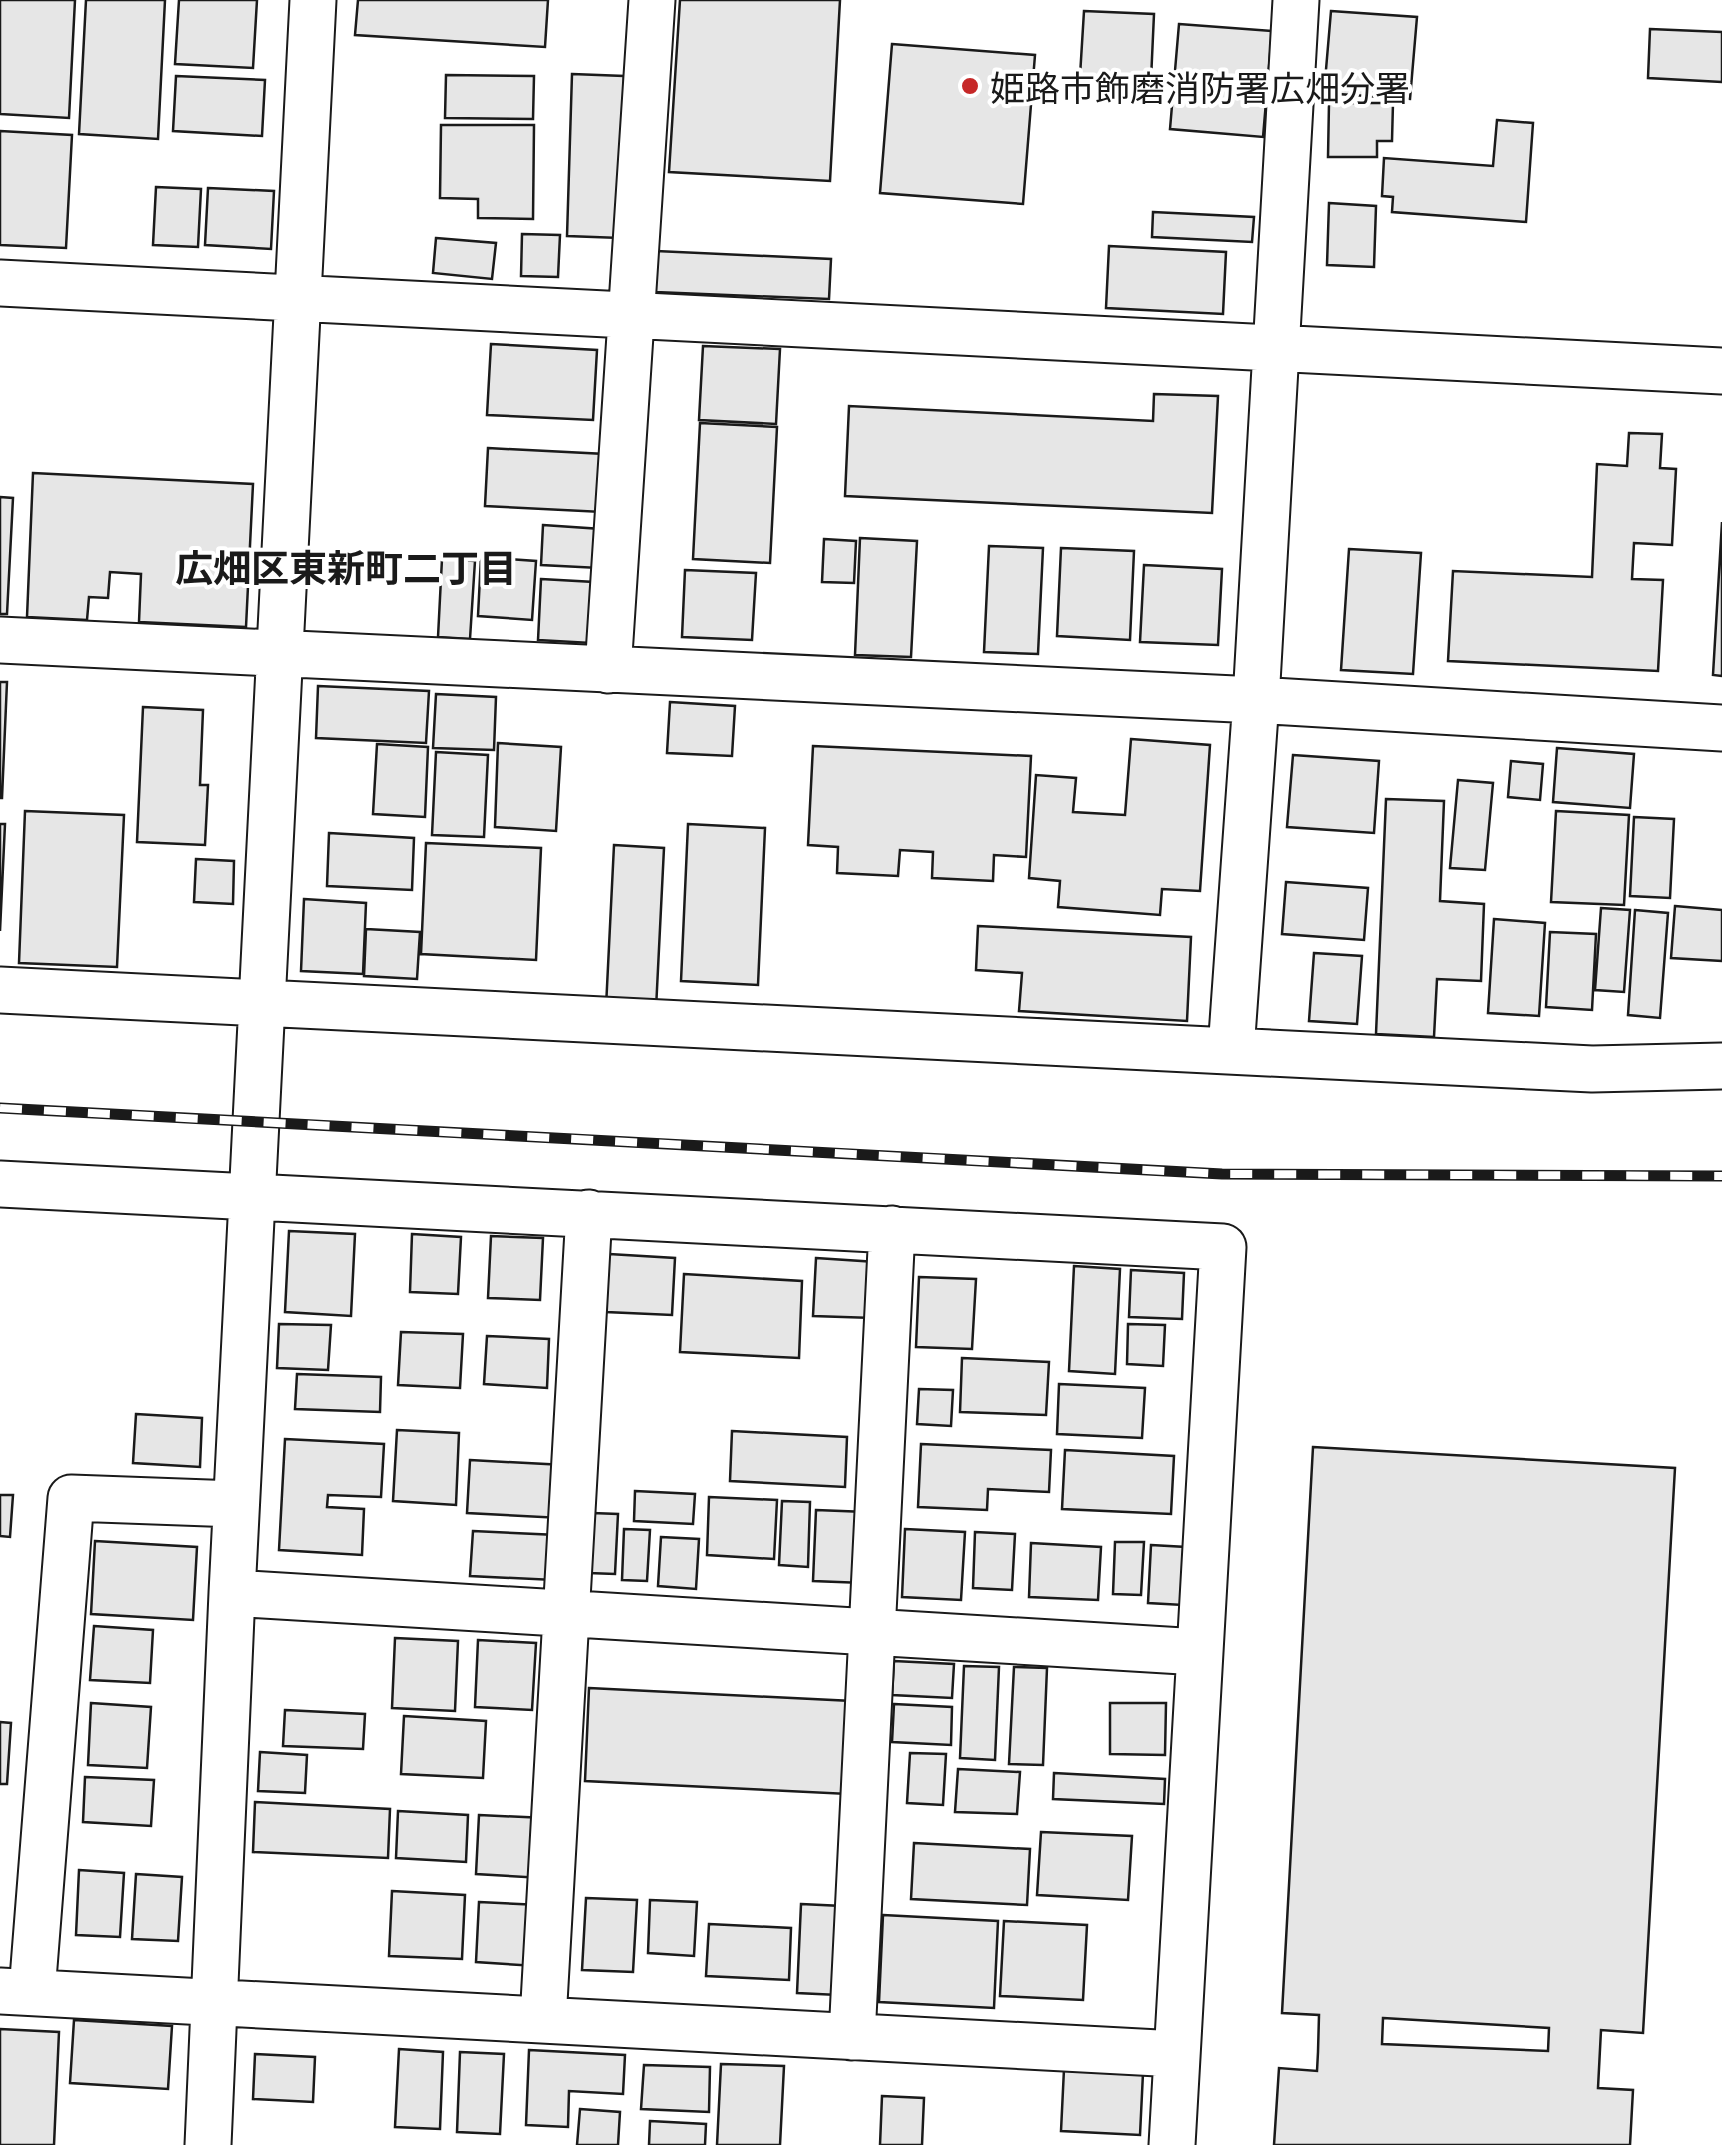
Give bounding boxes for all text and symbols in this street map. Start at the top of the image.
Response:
place label: 姫路市飾磨消防署広畑分署 [990,60,1410,112]
marker: 姫路市飾磨消防署広畑分署 [959,75,981,97]
district label: 広畑区東新町二丁目 [175,537,517,594]

